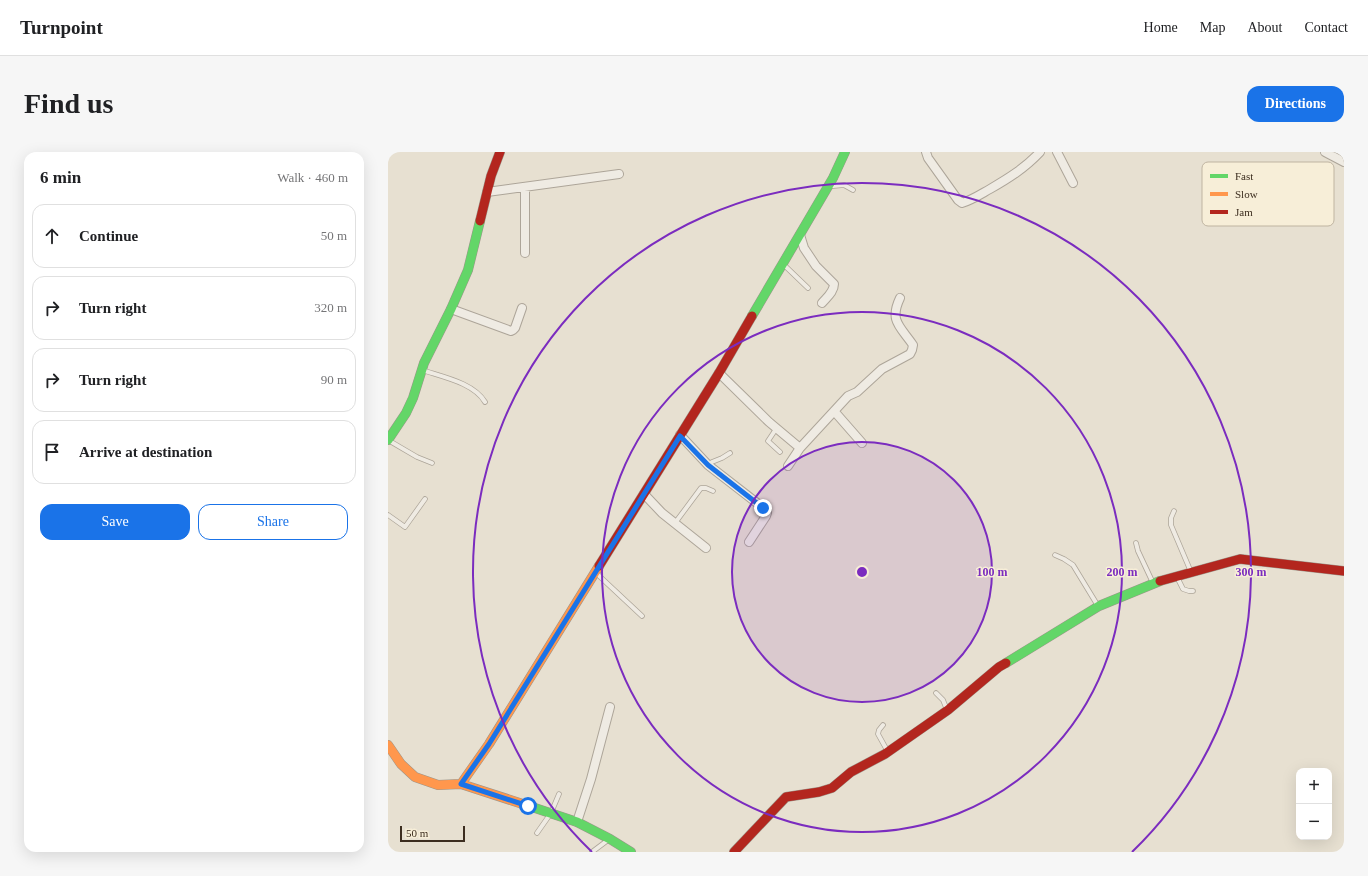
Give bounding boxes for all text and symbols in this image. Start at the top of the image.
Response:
text: Turnpoint [20,17,103,38]
text: Home [1144,20,1178,35]
text: Map [1200,20,1225,35]
text: About [1247,20,1282,35]
text: Contact [1304,20,1348,35]
button: Directions [1247,86,1344,122]
text: Find us [24,88,114,119]
legend [1202,162,1334,226]
text: 6 min [40,168,81,187]
text: Walk · 460 m [277,170,348,185]
text: Fast [1235,170,1253,182]
text: Slow [1235,188,1258,200]
text: Jam [1235,206,1253,218]
icon: ahead [41,225,63,247]
text: Continue [79,228,138,244]
text: 50 m [321,228,347,243]
icon: right [41,297,63,319]
text: Turn right [79,300,146,316]
text: 320 m [314,300,347,315]
icon: right [41,369,63,391]
text: Turn right [79,372,146,388]
text: 90 m [321,372,347,387]
icon: arrive [41,441,63,463]
text: Arrive at destination [79,444,212,460]
route end [754,499,772,517]
button: Save [40,504,190,540]
button: Share [198,504,348,540]
centre of rings [855,565,869,579]
text: 100 m [977,565,1008,579]
text: 200 m [1107,565,1138,579]
text: 300 m [1236,565,1267,579]
map controls [1296,768,1332,840]
button: + [1296,768,1332,804]
route start [519,797,537,815]
button: − [1296,804,1332,840]
scale bar [400,824,465,843]
text: 50 m [406,827,428,839]

